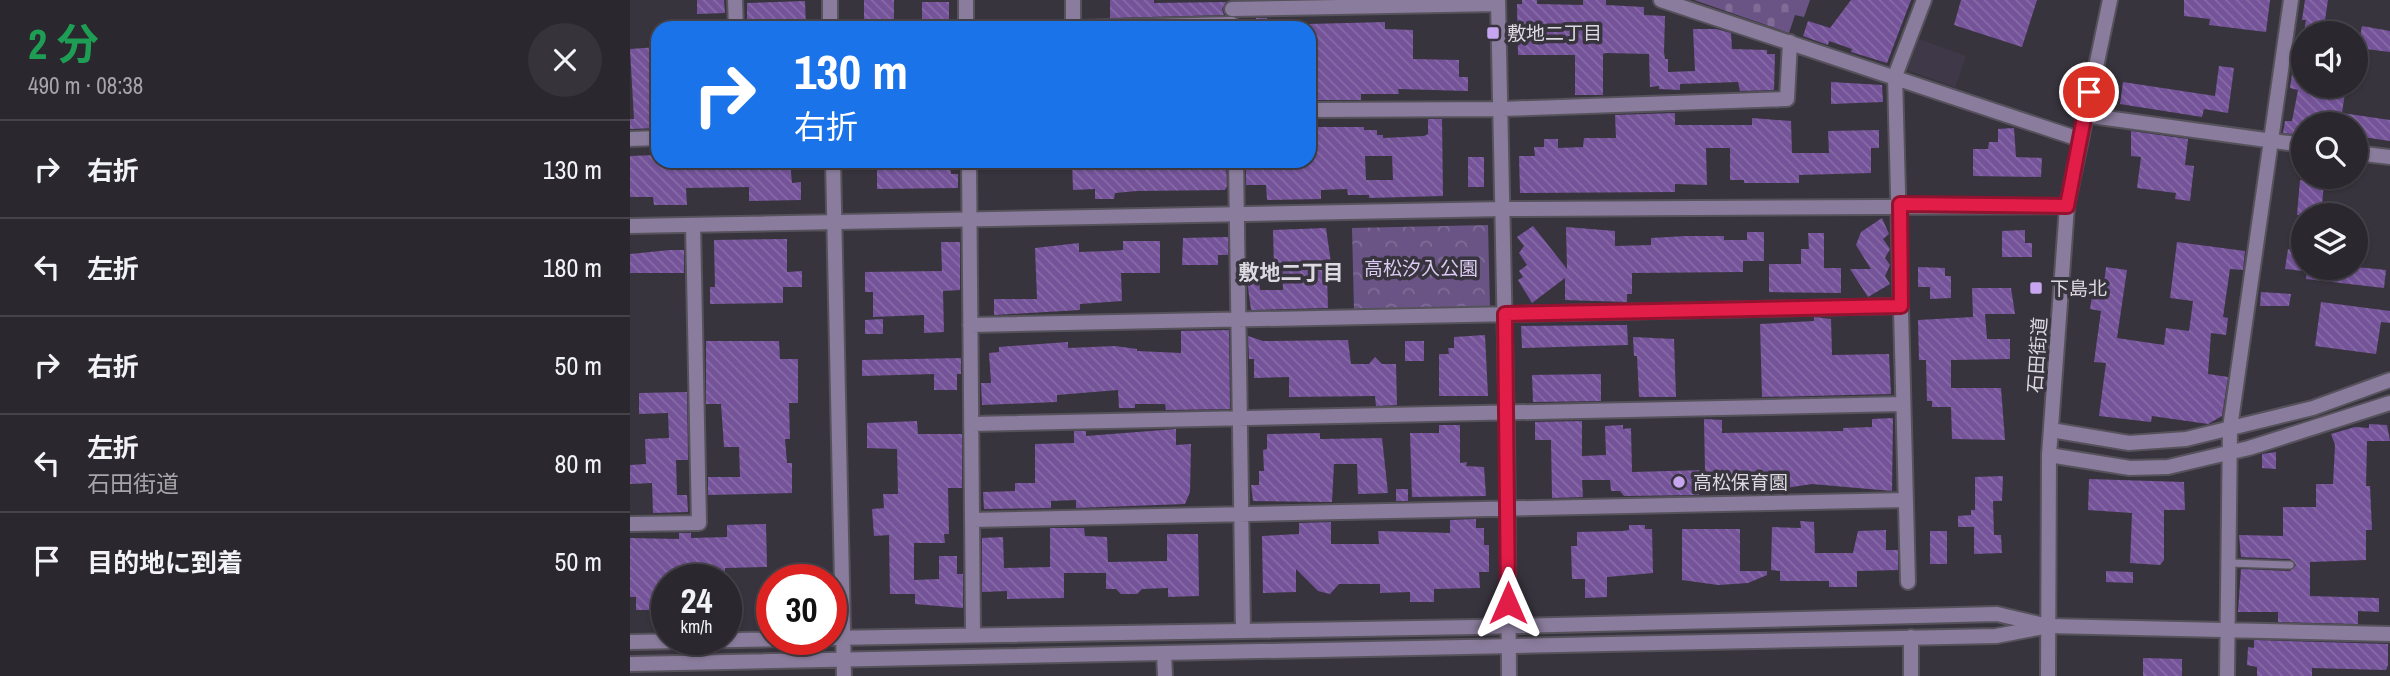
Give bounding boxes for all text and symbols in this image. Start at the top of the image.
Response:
text: 2 分 [28,16,99,72]
place label: 敷地二丁目 [1507,20,1602,46]
map controls [2291,21,2368,280]
button: sound [2291,21,2368,98]
button: close [528,23,602,97]
marker: 敷地二丁目 [1485,25,1501,41]
text: 130 m [794,38,908,104]
icon: right [679,49,770,140]
pin [2059,62,2119,122]
text: 490 m · 08:38 [28,70,143,101]
icon: arrive [2070,73,2108,111]
text: 右折 [794,105,858,148]
button: search [2291,112,2368,189]
icon: right [28,150,66,188]
text: 130 m [543,152,602,187]
text: 右折 [87,153,139,188]
button: layers [2291,203,2368,280]
icon: left [28,248,66,286]
text: 180 m [543,250,602,285]
text: 左折 [87,251,139,286]
park label: 高松汐入公園 [1364,255,1478,281]
district label: 敷地二丁目 [1239,258,1344,287]
place label: 下島北 [2050,275,2107,301]
marker: 下島北 [2028,280,2044,296]
street label: 石田街道 [2021,316,2053,394]
icon: right [28,346,66,384]
text: 50 m [555,348,602,383]
text: 右折 [87,349,139,384]
text: 左折 [87,430,139,465]
icon: left [28,444,66,482]
text: 80 m [555,446,602,481]
text: 石田街道 [87,468,179,499]
place label: 高松保育園 [1693,469,1788,495]
marker: 高松保育園 [1671,474,1687,490]
icon: arrive [28,542,66,580]
text: 50 m [555,544,602,579]
text: 目的地に到着 [87,545,243,580]
speed limit sign: 30 [756,564,847,655]
position arrow [1471,566,1545,640]
text: 24 [681,577,712,624]
text: km/h [681,614,713,639]

